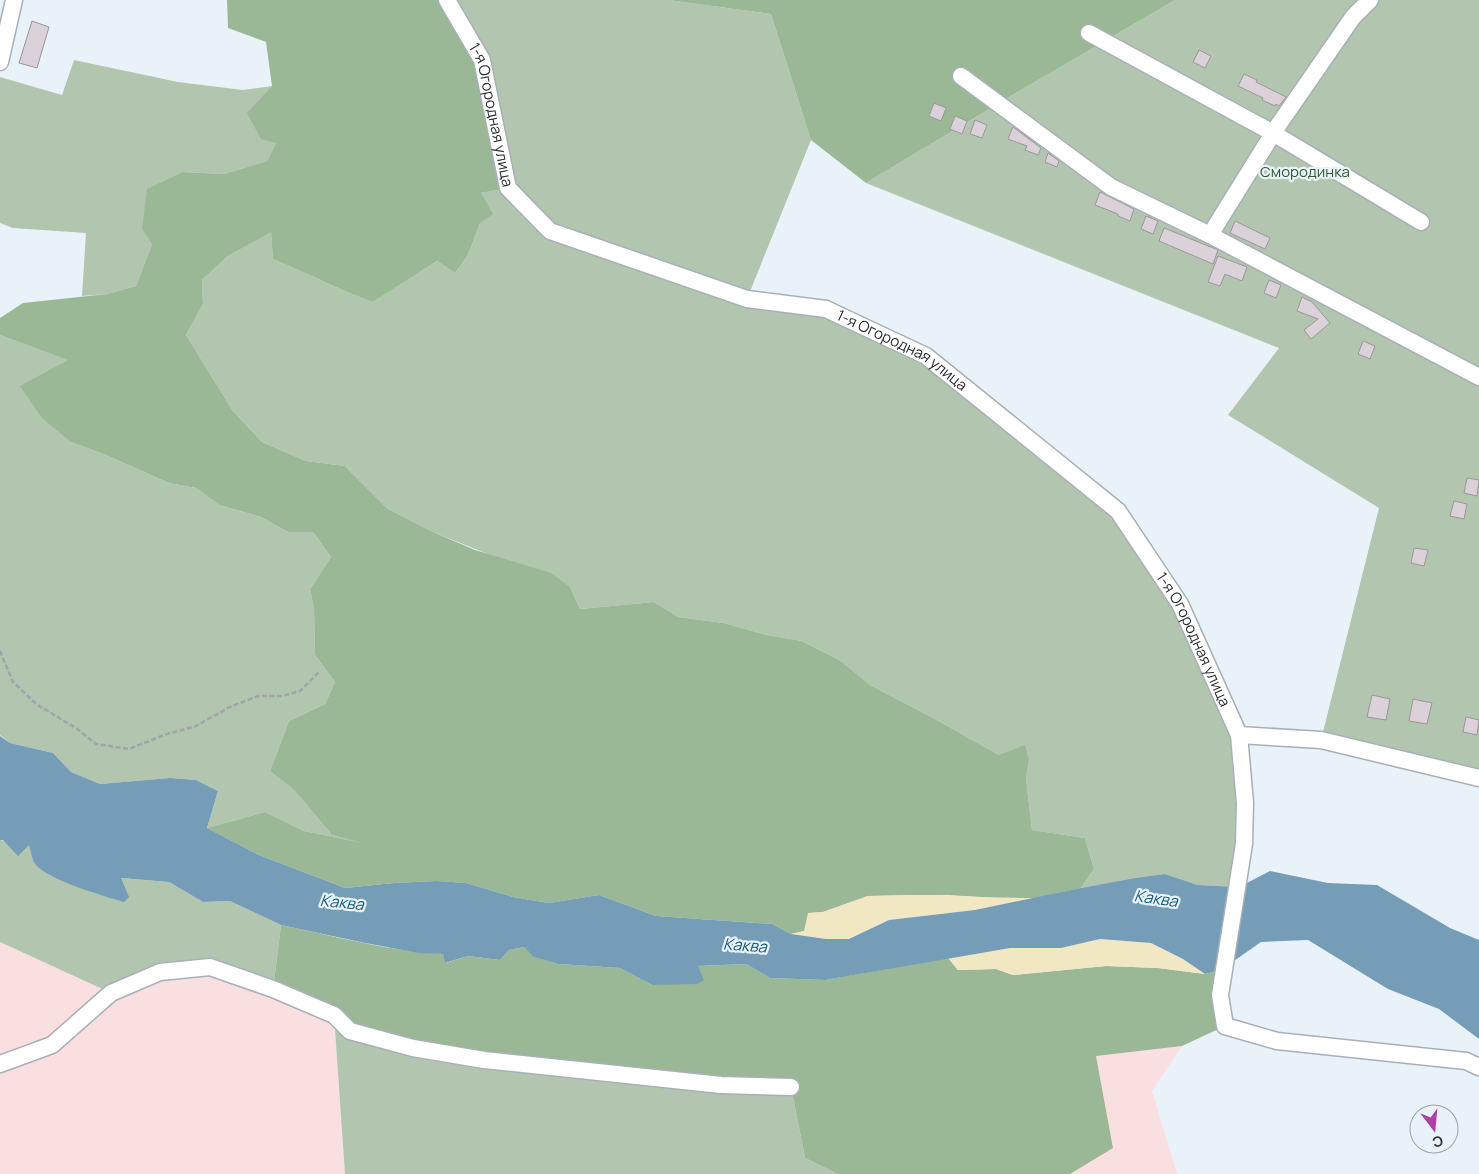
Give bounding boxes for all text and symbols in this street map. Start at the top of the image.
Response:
street label: 1-я Огородная улица [464,39,519,189]
park label: Смородинка [1260,161,1350,182]
street label: 1-я Огородная улица [833,305,972,395]
street label: 1-я Огородная улица [1152,568,1236,710]
water label: Каква [1133,884,1180,912]
water label: Каква [319,889,366,915]
water label: Каква [722,932,769,958]
north arrow [1409,1104,1459,1154]
text: С [1430,1131,1445,1153]

